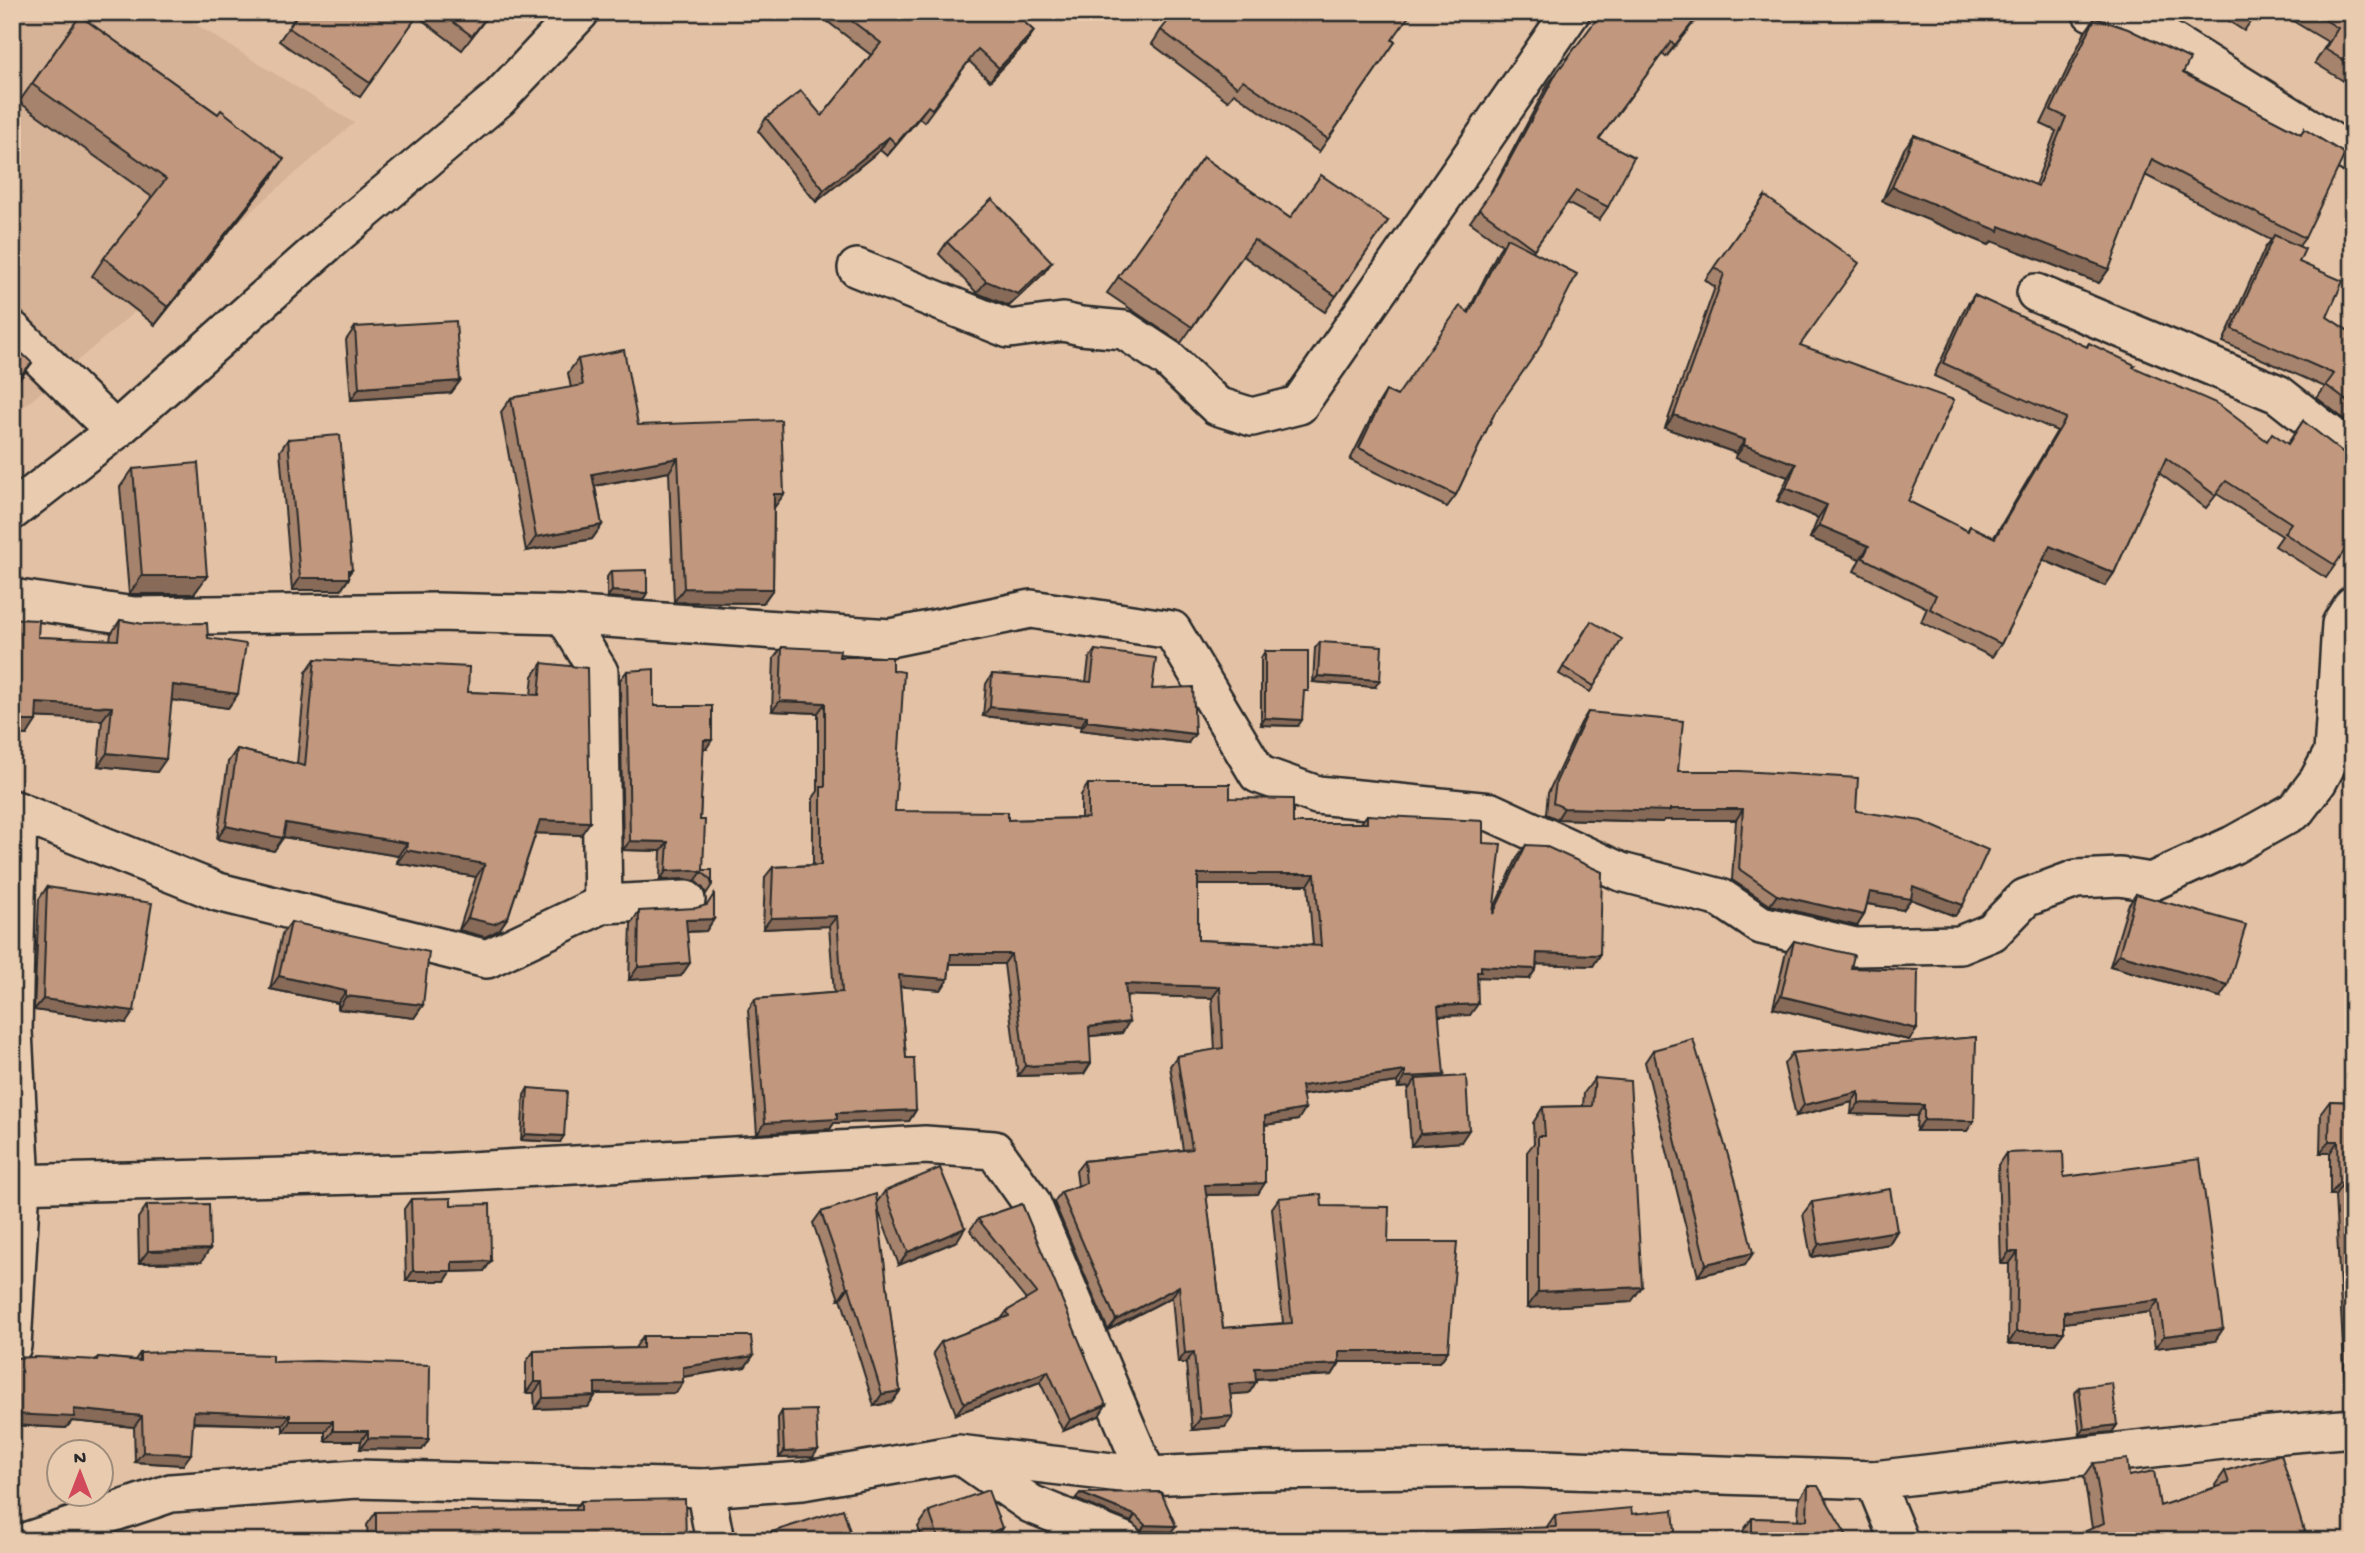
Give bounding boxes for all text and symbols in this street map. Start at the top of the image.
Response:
north arrow [46,1438,116,1508]
text: N [74,1448,86,1471]

